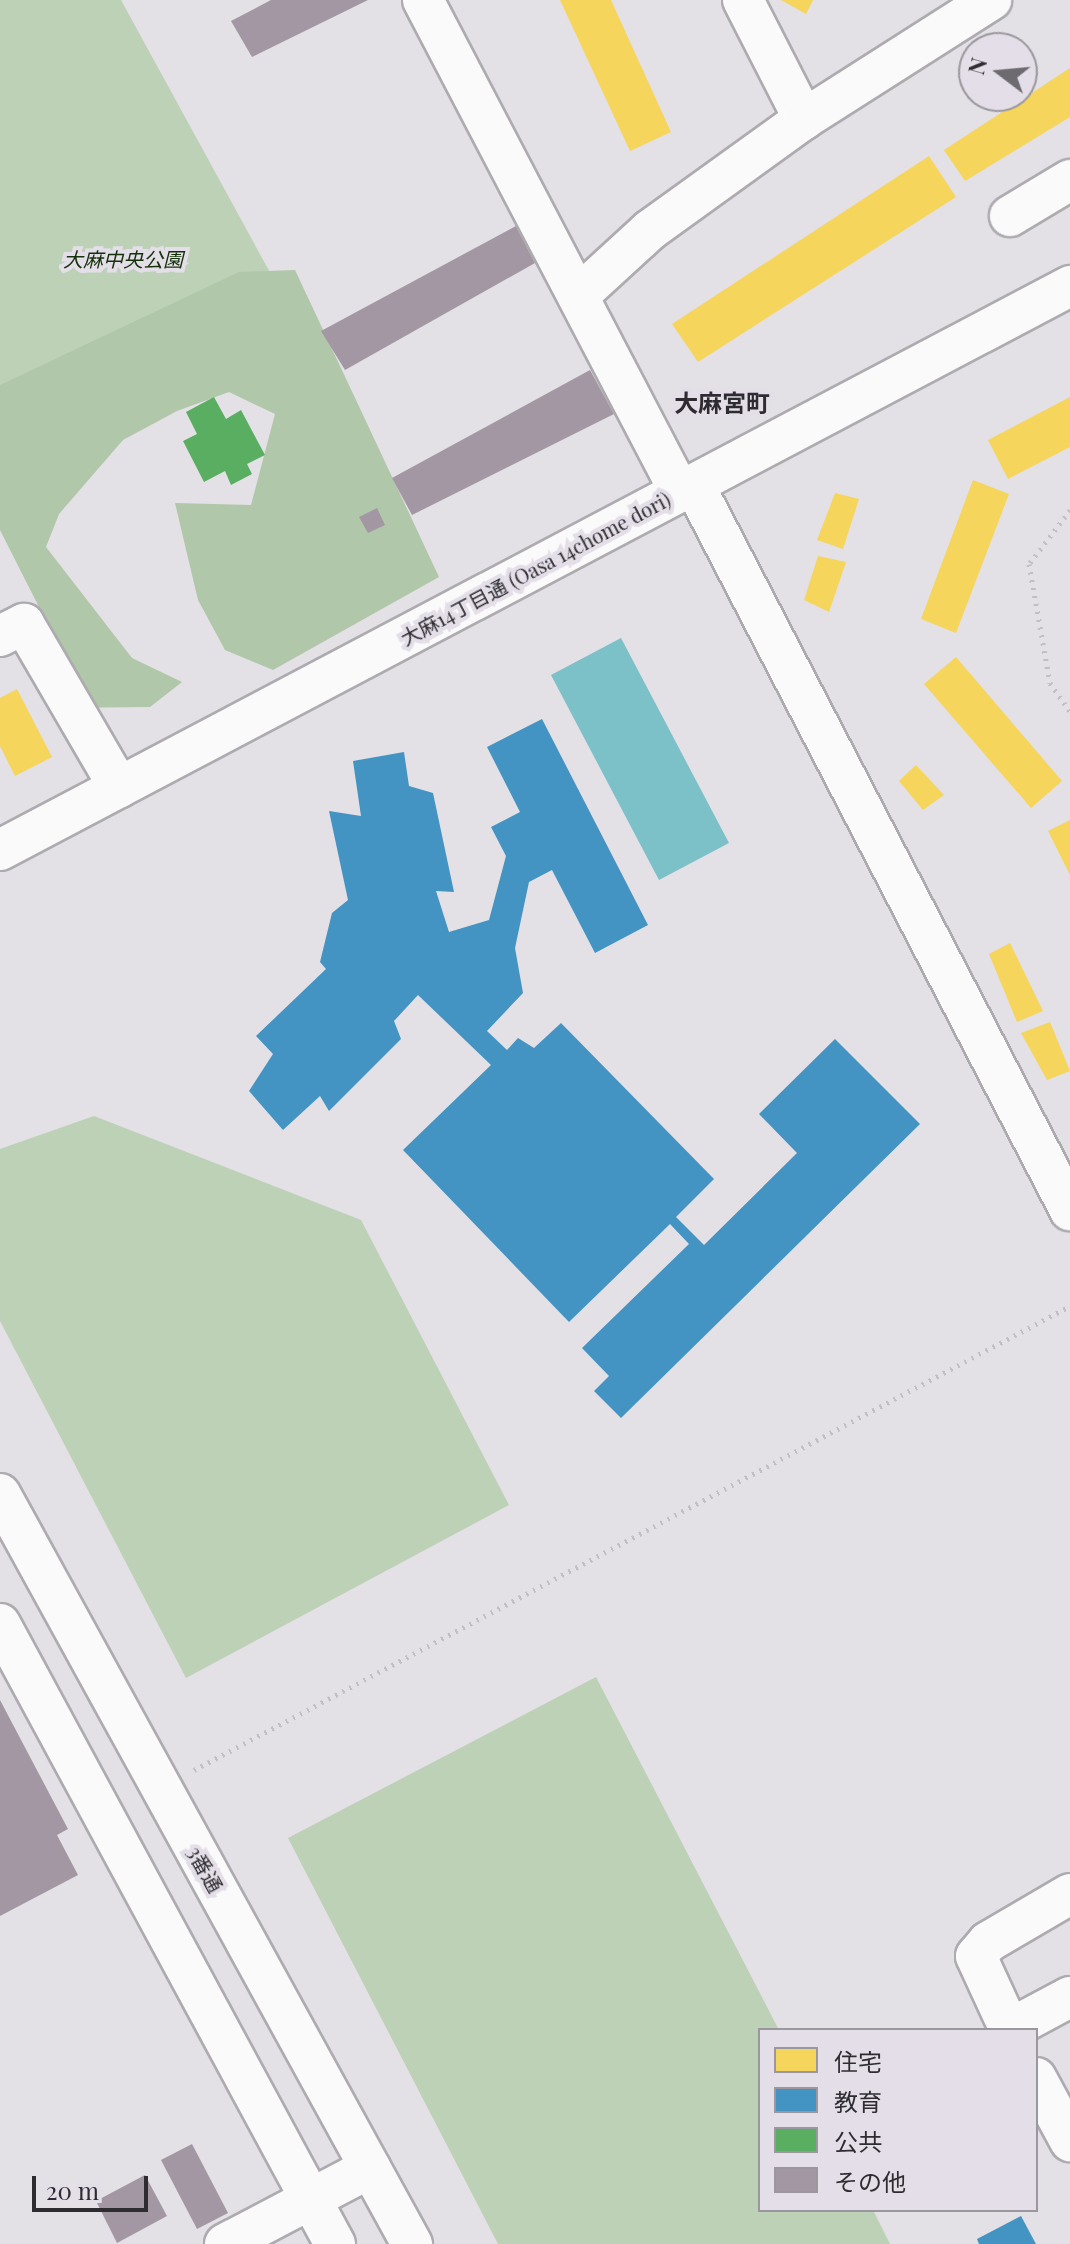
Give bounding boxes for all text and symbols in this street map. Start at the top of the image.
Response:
north arrow [958,32,1038,112]
text: N [960,54,993,78]
park label: 大麻中央公園 [63,246,183,270]
district label: 大麻宮町 [674,389,770,417]
street label: 大麻14丁目通 (Oasa 14chome dori) [396,486,674,650]
street label: 3番通 [184,1842,228,1896]
legend [758,2028,1038,2212]
text: 住宅 [834,2045,882,2077]
text: 教育 [834,2085,882,2117]
text: 公共 [834,2125,882,2157]
scale bar [36,2160,152,2210]
text: その他 [834,2165,906,2197]
text: 20 m [46,2174,99,2206]

